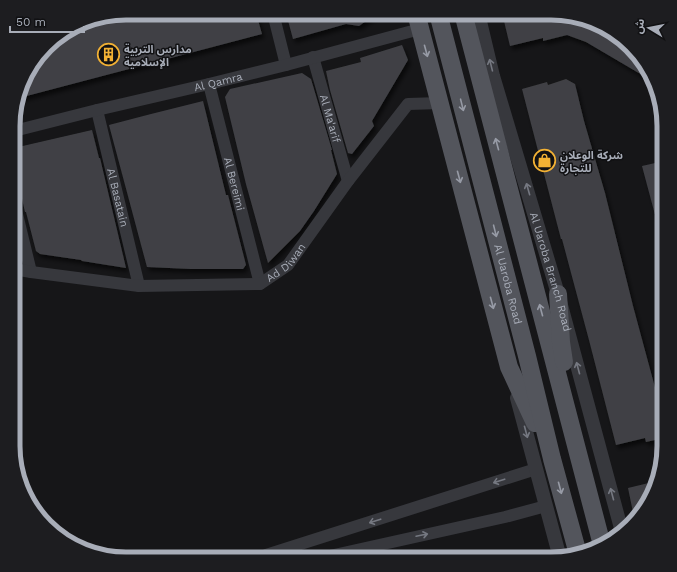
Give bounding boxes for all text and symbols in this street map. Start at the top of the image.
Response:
scale bar [10,8,84,34]
north arrow [629,8,669,48]
text: 50 m [16,15,46,29]
text: ش [632,18,647,35]
building icon: مدارس التربية الإسلامية [96,42,122,68]
place label: مدارس التربية الإسلامية [124,43,192,69]
one-way arrow [423,44,431,57]
one-way arrow [486,59,494,72]
street label: Al Qamra [193,70,244,94]
street label: Al Ma'arif [317,93,343,145]
one-way arrow [459,98,466,111]
one-way arrow [493,138,500,151]
shop icon: شركة الوعلان للتجارة [531,148,557,174]
place label: شركة الوعلان للتجارة [560,149,623,175]
street label: Al Bereimi [221,156,247,212]
street label: Al Basatain [104,167,131,228]
one-way arrow [456,170,463,183]
one-way arrow [524,183,531,196]
street label: Al Uaroba Branch Road [527,211,574,333]
one-way arrow [491,224,499,237]
street label: Ad Diwan [264,241,308,285]
street label: Al Uaroba Road [491,243,524,326]
one-way arrow [489,296,496,309]
one-way arrow [536,304,544,317]
one-way arrow [574,362,581,375]
one-way arrow [523,425,530,438]
one-way arrow [493,478,506,485]
one-way arrow [557,482,564,495]
one-way arrow [607,488,615,501]
one-way arrow [369,517,381,525]
one-way arrow [415,531,428,539]

